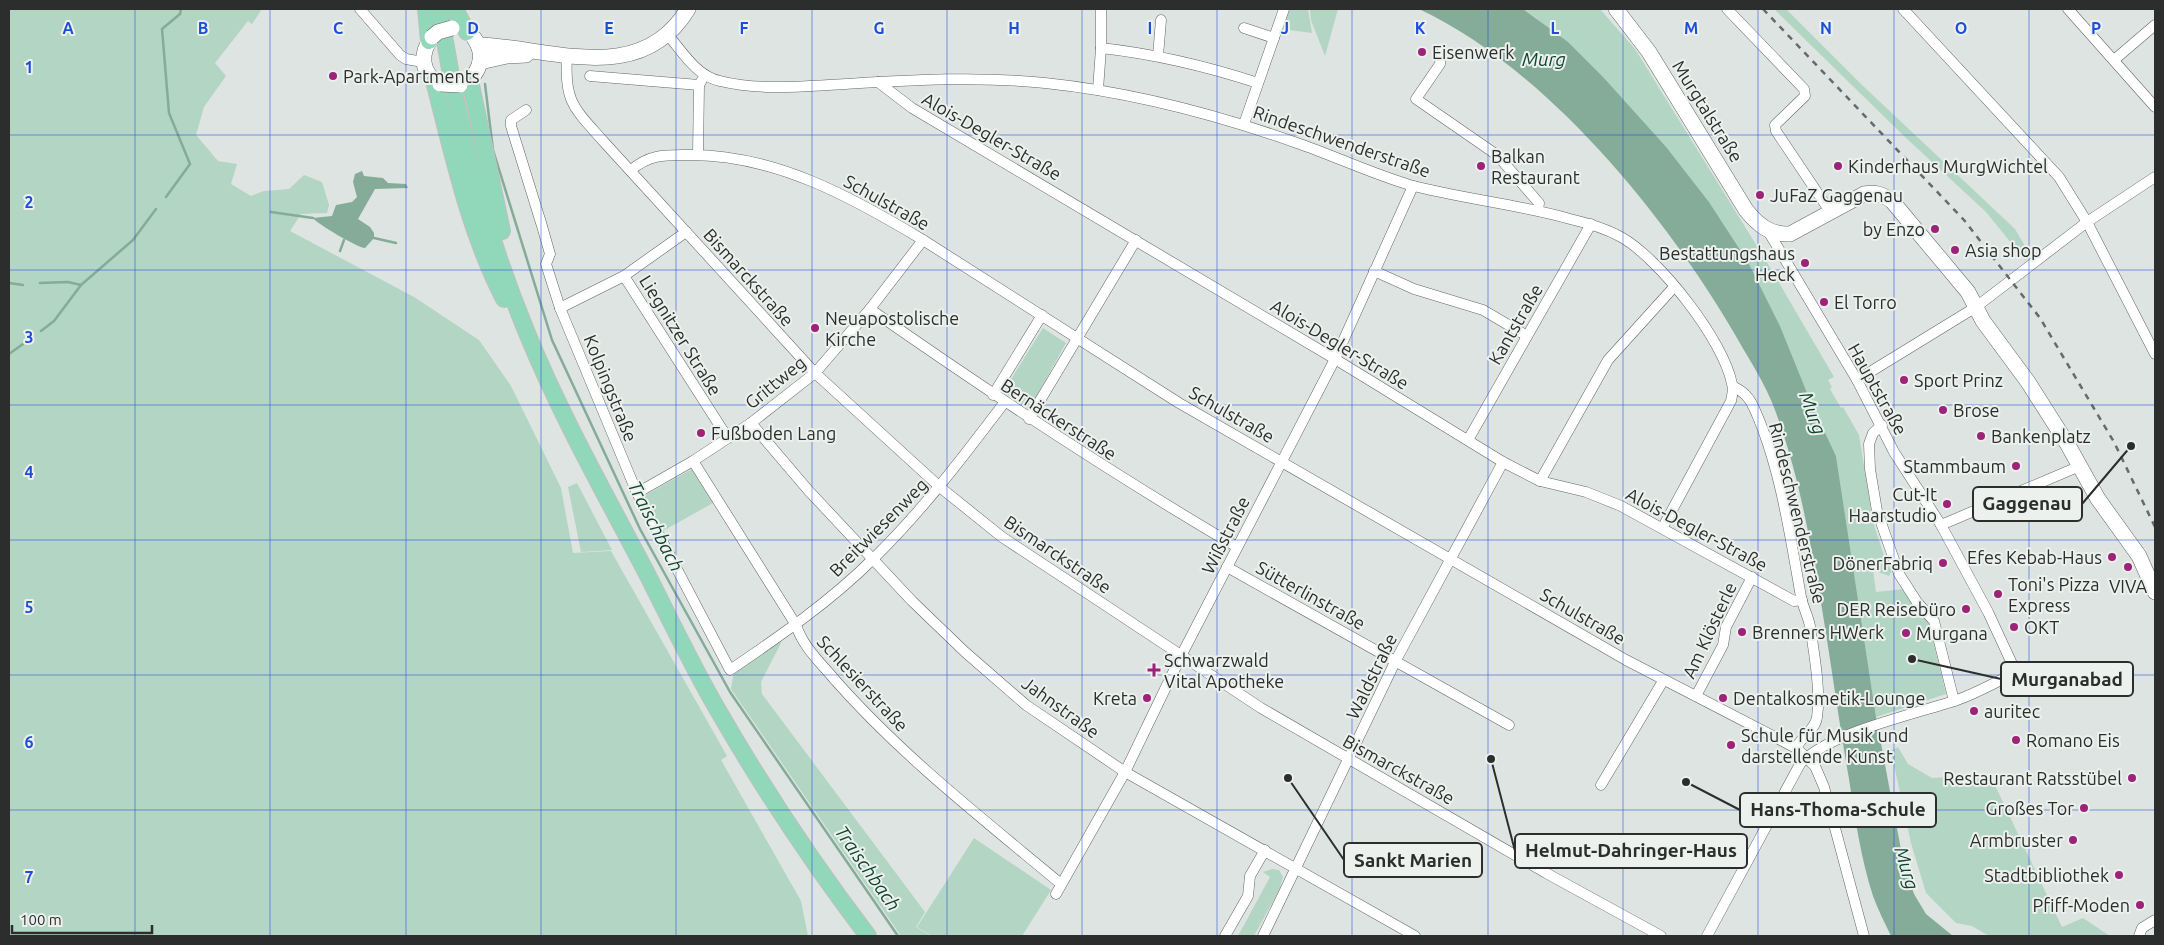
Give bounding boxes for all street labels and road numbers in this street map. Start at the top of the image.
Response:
street label: Murgtalstraße [1669,57,1747,165]
street label: Alois-Degler-Straße [919,88,1065,184]
street label: Rindeschwenderstraße [1251,101,1433,181]
street label: Schulstraße [841,170,933,234]
street label: Bismarckstraße [700,224,798,330]
street label: Liegnitzer Straße [636,271,726,399]
street label: Kantstraße [1484,280,1546,368]
street label: Alois-Degler-Straße [1268,295,1412,393]
street label: Kolpingstraße [581,332,641,444]
street label: Hauptstraße [1845,340,1911,438]
street label: Grittweg [741,352,809,412]
street label: Bernäckerstraße [998,374,1120,464]
street label: Schulstraße [1186,382,1278,446]
street label: Rindeschwenderstraße [1766,420,1830,606]
street label: Breitwiesenweg [825,474,931,580]
street label: Alois-Degler-Straße [1623,483,1771,575]
street label: Wißstraße [1197,493,1253,577]
street label: Bismarckstraße [1001,511,1115,597]
street label: Sütterlinstraße [1253,557,1369,633]
street label: Am Klösterle [1678,579,1740,681]
street label: Schulstraße [1537,584,1629,648]
street label: Waldstraße [1342,630,1400,722]
street label: Schlesierstraße [814,631,912,735]
street label: Jahnstraße [1019,672,1103,742]
street label: Bismarckstraße [1340,730,1458,808]

